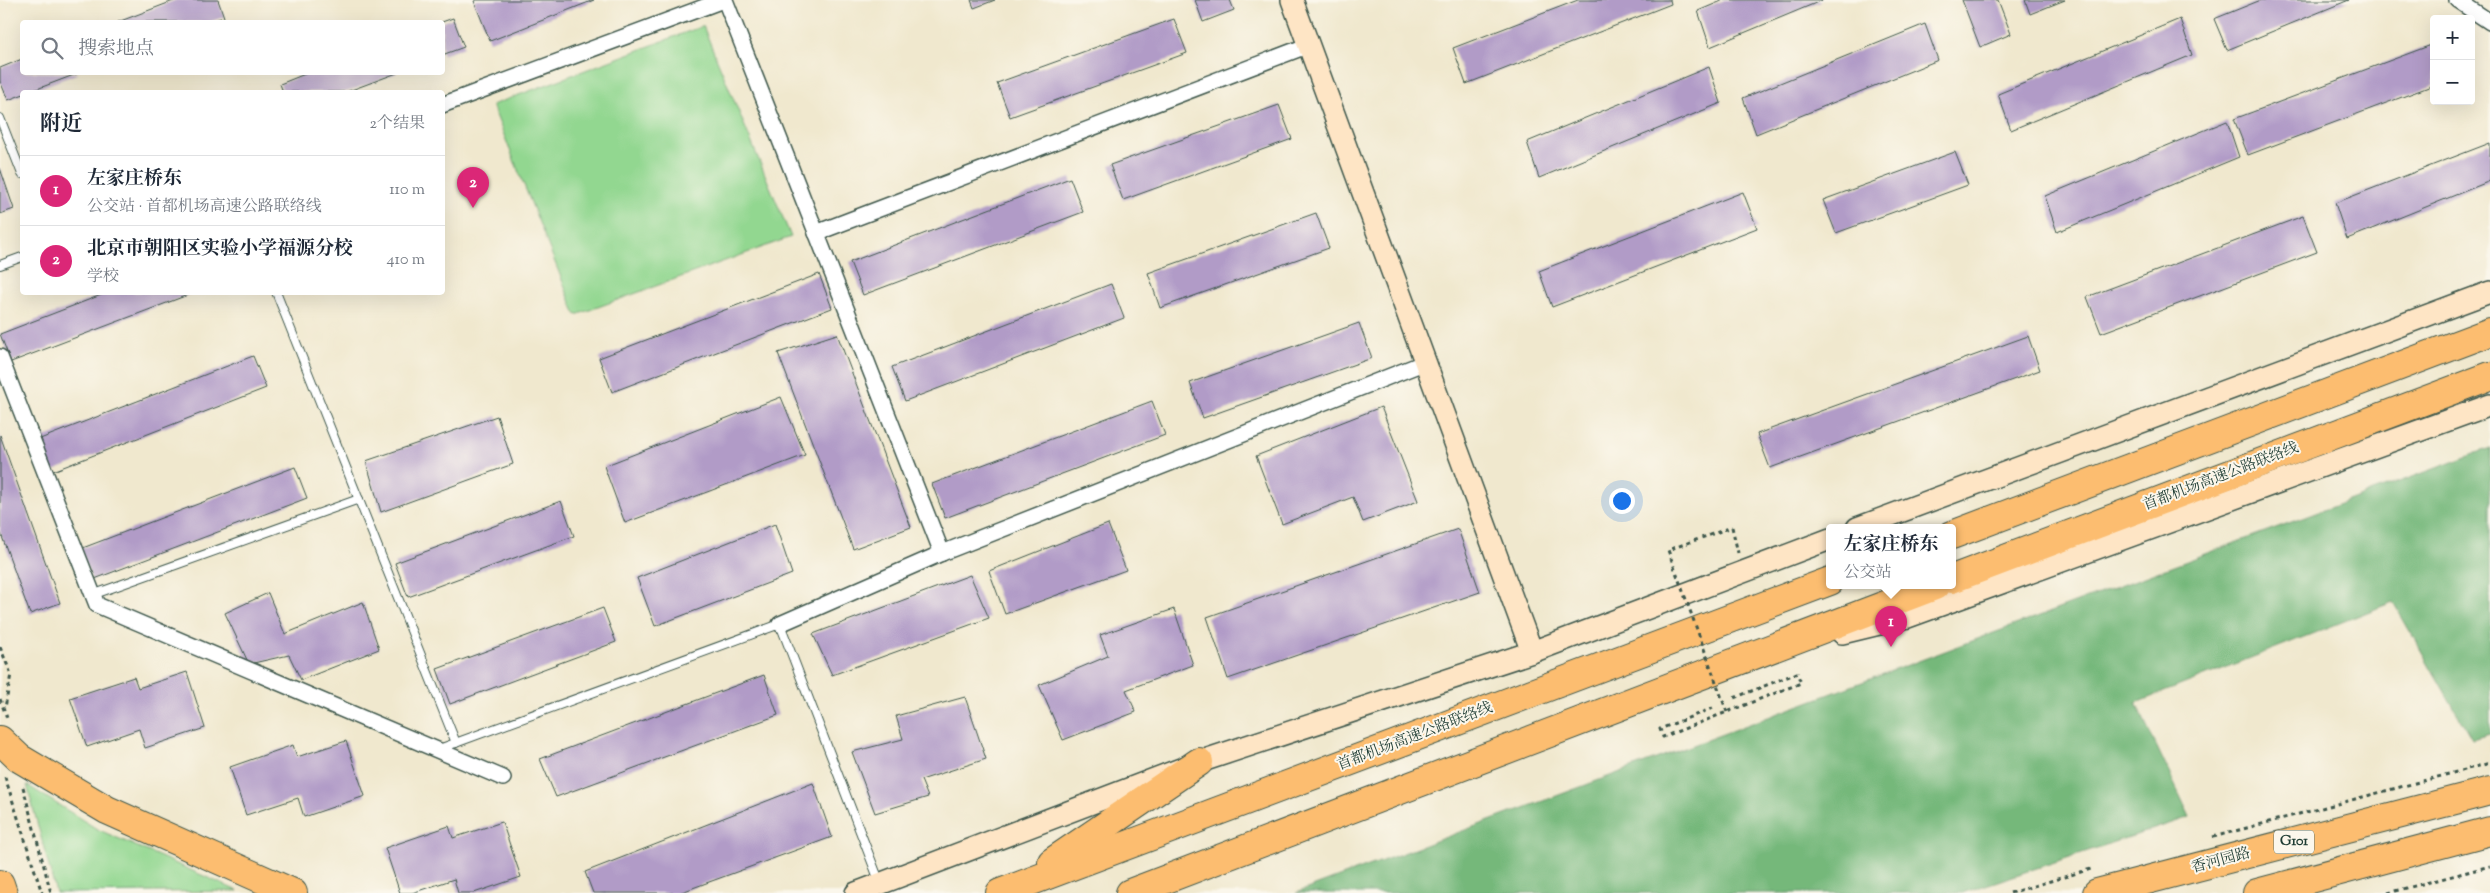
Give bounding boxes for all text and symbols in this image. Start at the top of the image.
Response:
map controls [2430,15,2475,105]
button: + [2430,15,2475,60]
search box [20,20,445,75]
icon: search [38,34,66,62]
text: 搜索地点 [78,36,154,63]
button: − [2430,60,2475,105]
text: 附近 [40,110,82,140]
text: 2个结果 [370,113,425,136]
text: 左家庄桥东 [87,166,182,193]
pin: 2 [457,167,489,208]
text: 1 [53,179,59,202]
text: 110 m [389,179,425,202]
text: 公交站 · 首都机场高速公路联络线 [87,196,322,219]
text: 北京市朝阳区实验小学福源分校 [87,236,353,263]
text: 2 [52,249,60,272]
text: 410 m [387,249,425,272]
text: 学校 [87,266,119,289]
street label: 首都机场高速公路联络线 [2140,438,2302,516]
your location [1609,488,1635,514]
popup [1826,524,1956,589]
text: 左家庄桥东 [1843,532,1939,559]
text: 公交站 [1843,562,1892,585]
pin: 1 [1875,606,1907,647]
street label: 首都机场高速公路联络线 [1334,698,1496,776]
road number: G101 [2274,830,2314,854]
street label: 香河园路 [2189,843,2253,879]

